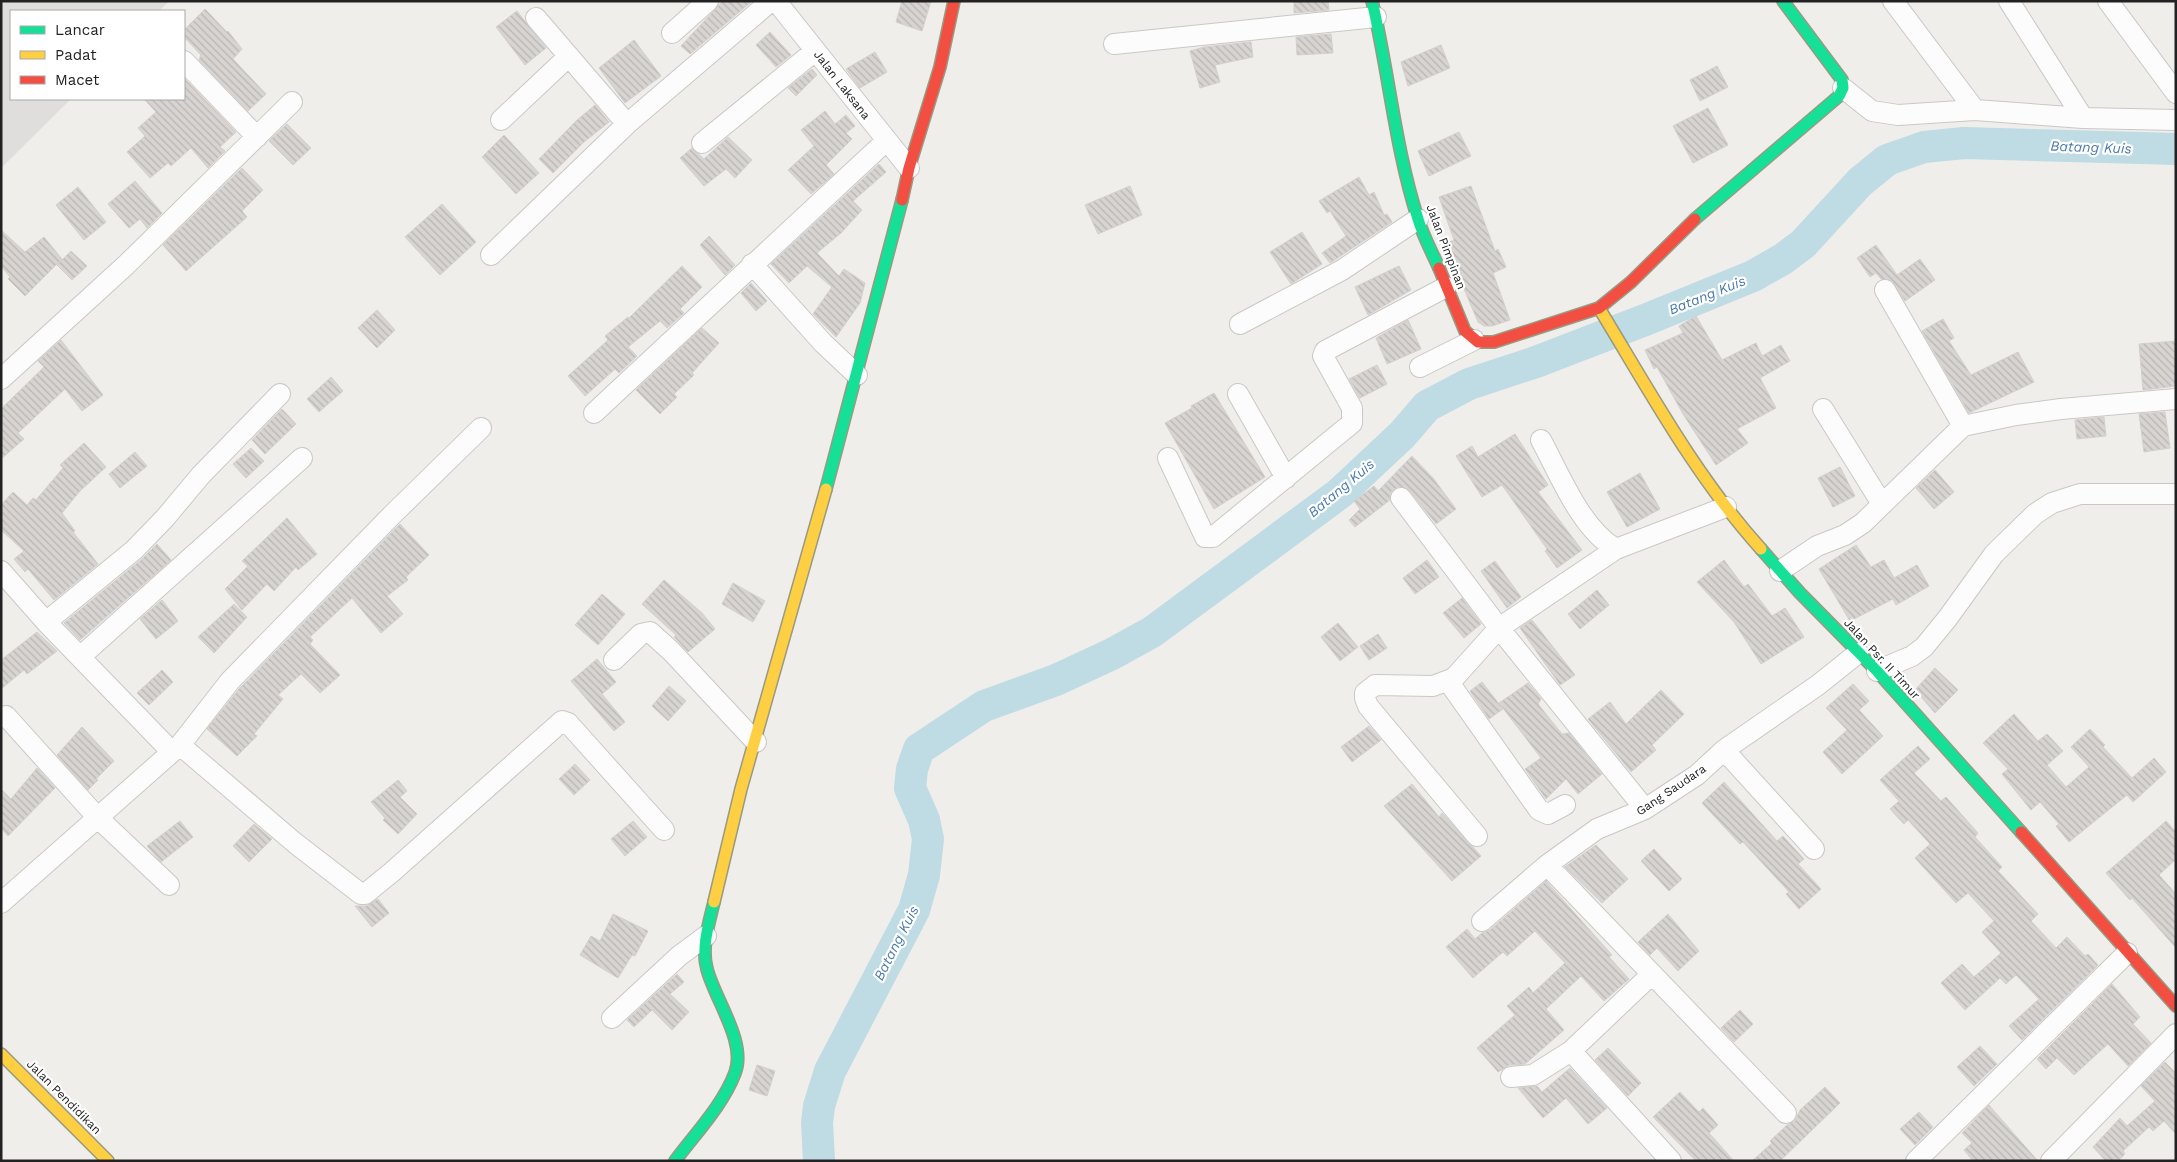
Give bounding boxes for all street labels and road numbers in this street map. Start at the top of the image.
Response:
street label: Jalan Laksana [811,48,873,122]
street label: Jalan Pimpinan [1423,203,1469,291]
street label: Jalan Psr. II Timur [1841,616,1923,702]
street label: Gang Saudara [1634,761,1709,818]
street label: Jalan Pendidikan [24,1057,104,1137]

